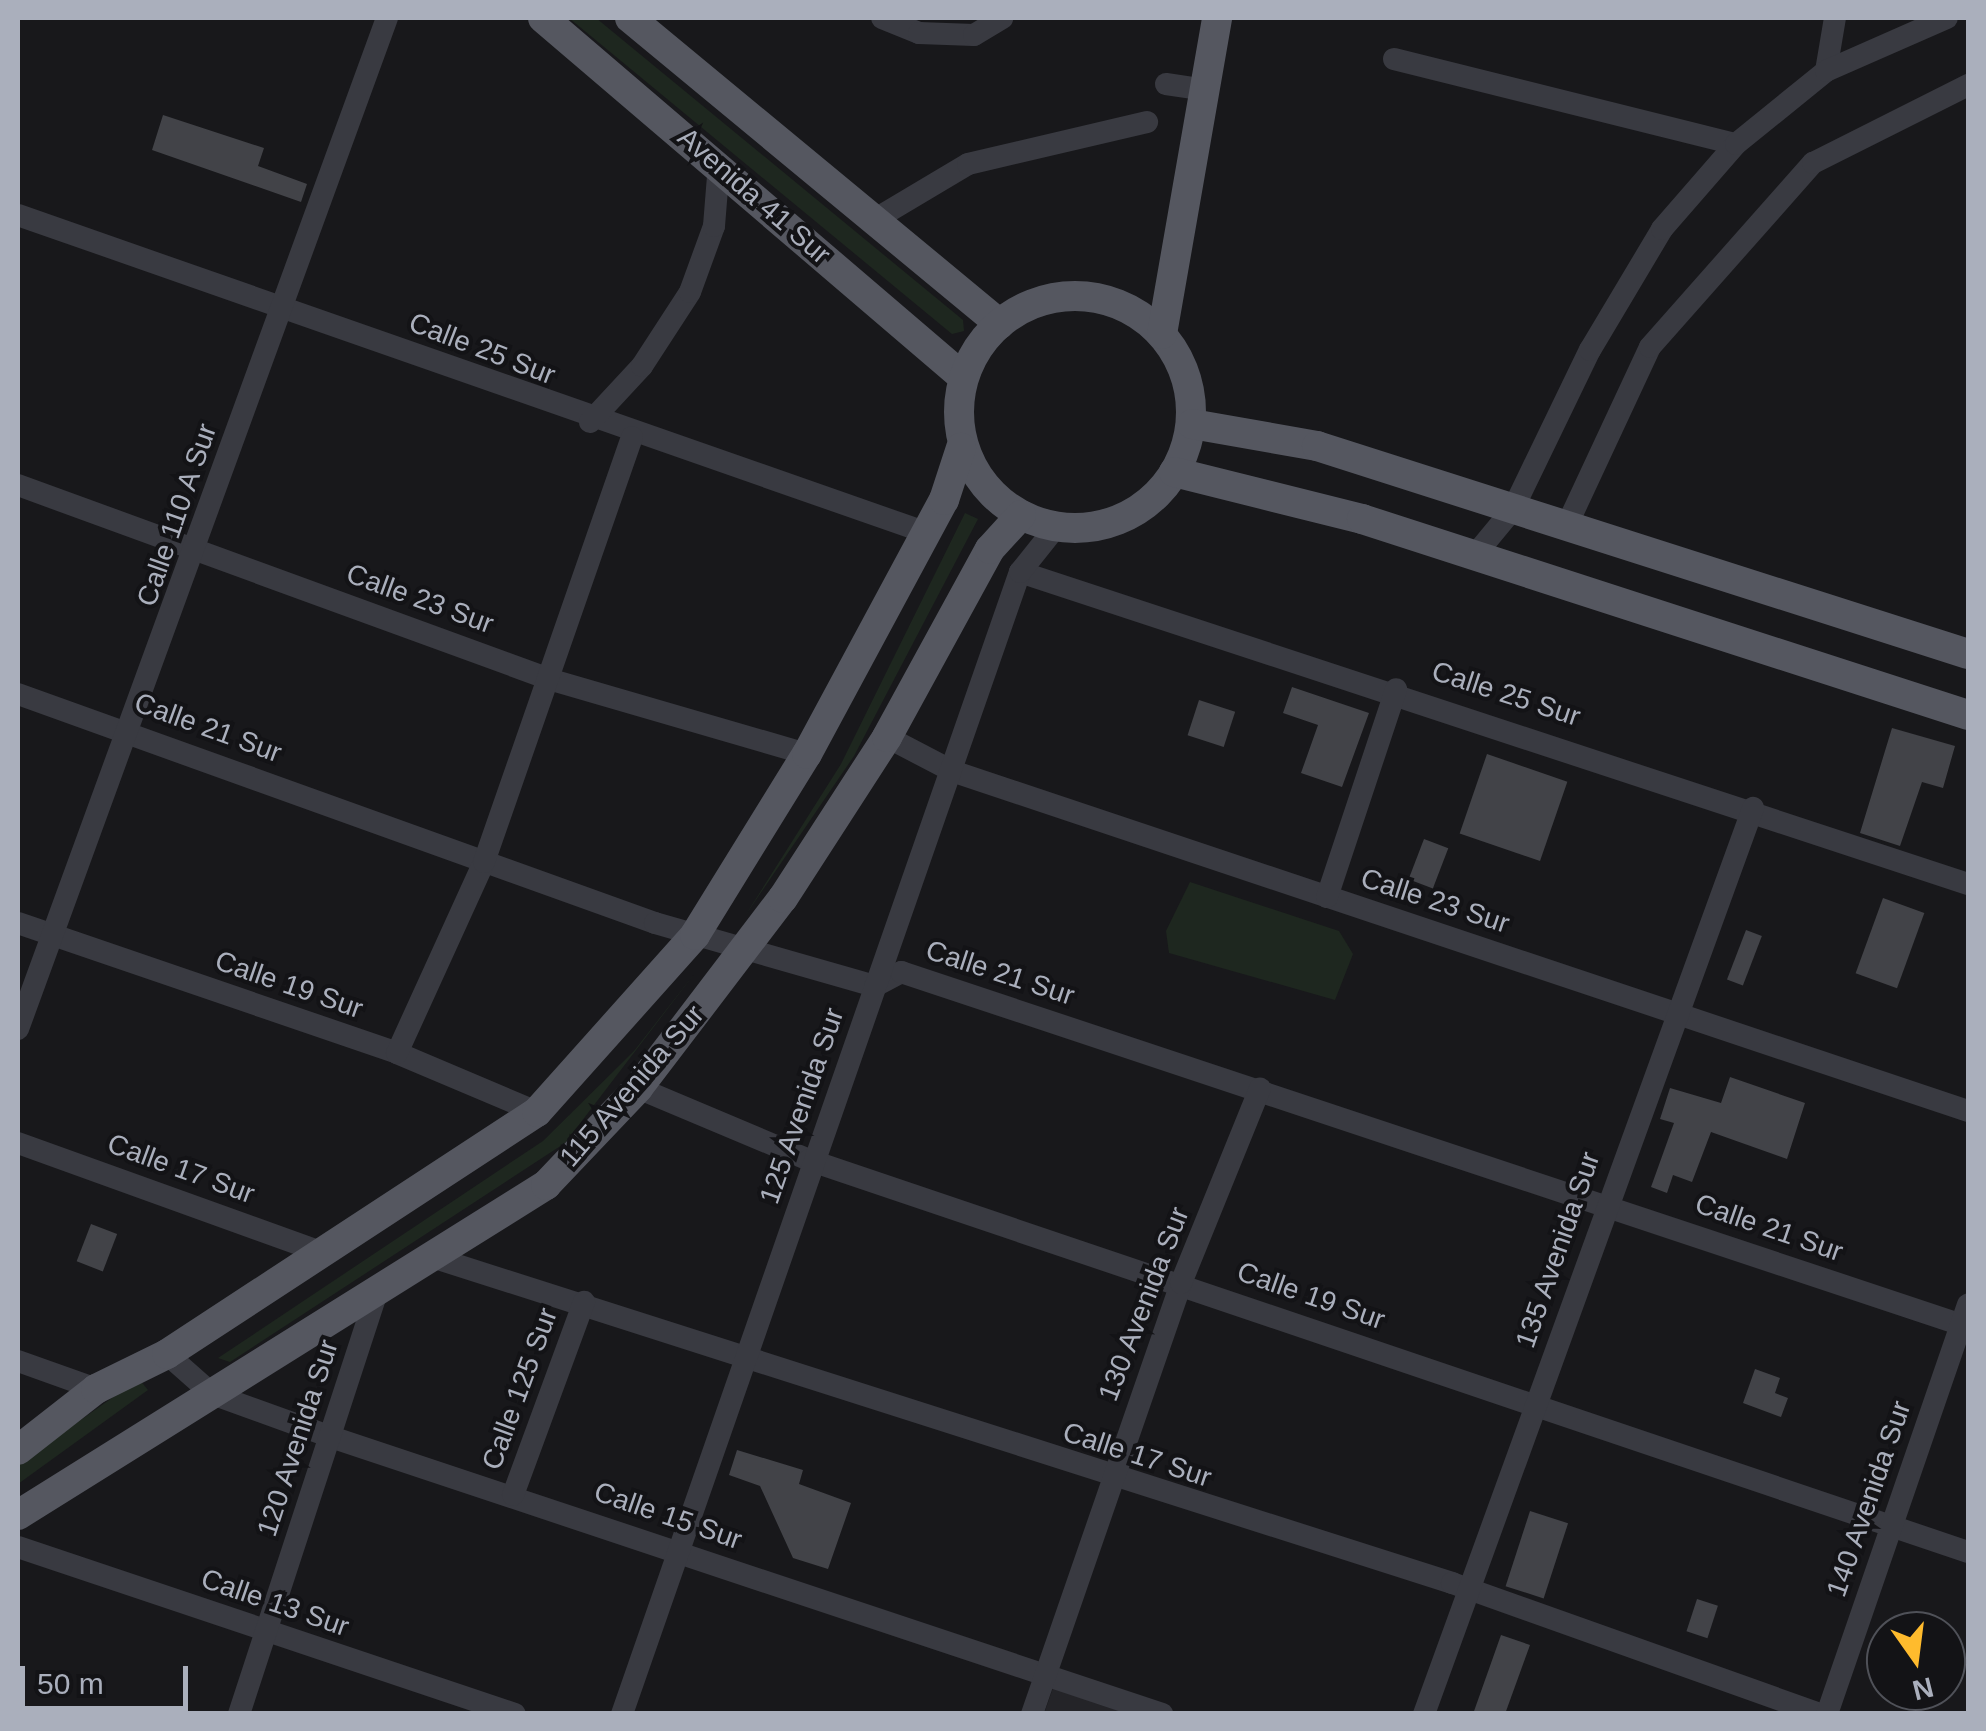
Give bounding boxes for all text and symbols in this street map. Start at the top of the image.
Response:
street label: Avenida 41 Sur [671,121,837,271]
street label: Calle 25 Sur [404,306,560,392]
street label: Calle 110 A Sur [130,418,224,612]
street label: Calle 23 Sur [342,557,498,641]
street label: Calle 25 Sur [1428,654,1584,734]
street label: Calle 21 Sur [130,686,286,770]
street label: Calle 23 Sur [1357,861,1513,941]
street label: Calle 21 Sur [922,933,1078,1013]
street label: Calle 19 Sur [211,944,367,1026]
street label: 115 Avenida Sur [552,998,712,1174]
street label: 125 Avenida Sur [752,1003,852,1209]
street label: Calle 17 Sur [103,1127,259,1211]
street label: 135 Avenida Sur [1508,1147,1608,1353]
street label: Calle 21 Sur [1691,1187,1847,1269]
street label: 130 Avenida Sur [1091,1202,1197,1406]
street label: Calle 19 Sur [1233,1255,1389,1337]
street label: Calle 125 Sur [475,1304,565,1474]
street label: 120 Avenida Sur [250,1335,346,1541]
street label: 140 Avenida Sur [1819,1396,1919,1602]
street label: Calle 17 Sur [1059,1415,1215,1495]
street label: Calle 15 Sur [590,1475,746,1557]
street label: Calle 13 Sur [197,1562,353,1644]
north arrow [1866,1611,1966,1711]
scale bar [25,1646,192,1708]
text: 50 m [37,1667,104,1700]
text: N [1909,1671,1936,1706]

